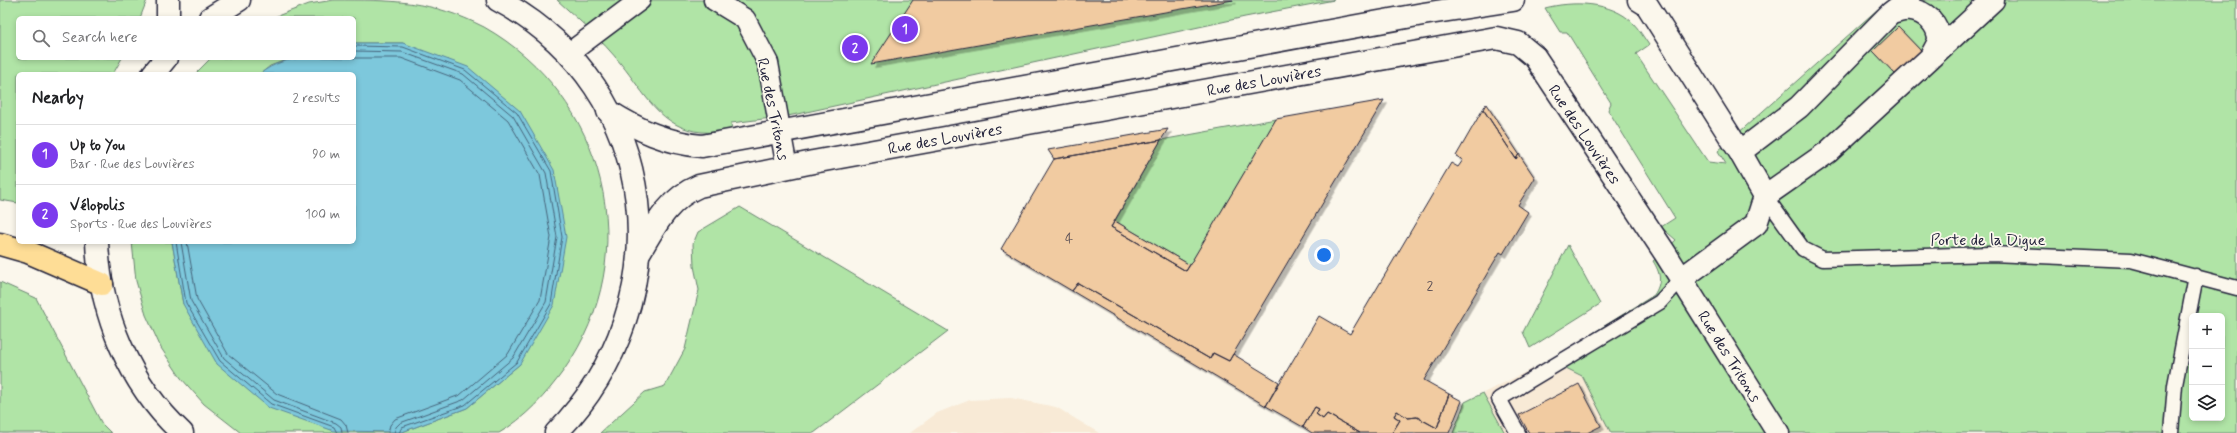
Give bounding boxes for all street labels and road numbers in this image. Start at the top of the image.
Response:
street label: Rue des Tritons [751,56,794,162]
street label: Rue des Louvières [1205,61,1323,102]
street label: Rue des Louvières [1543,81,1625,189]
street label: Rue des Louvières [886,119,1004,160]
street label: Porte de la Digue [1931,230,2046,251]
street label: Rue des Tritons [1692,307,1765,406]

